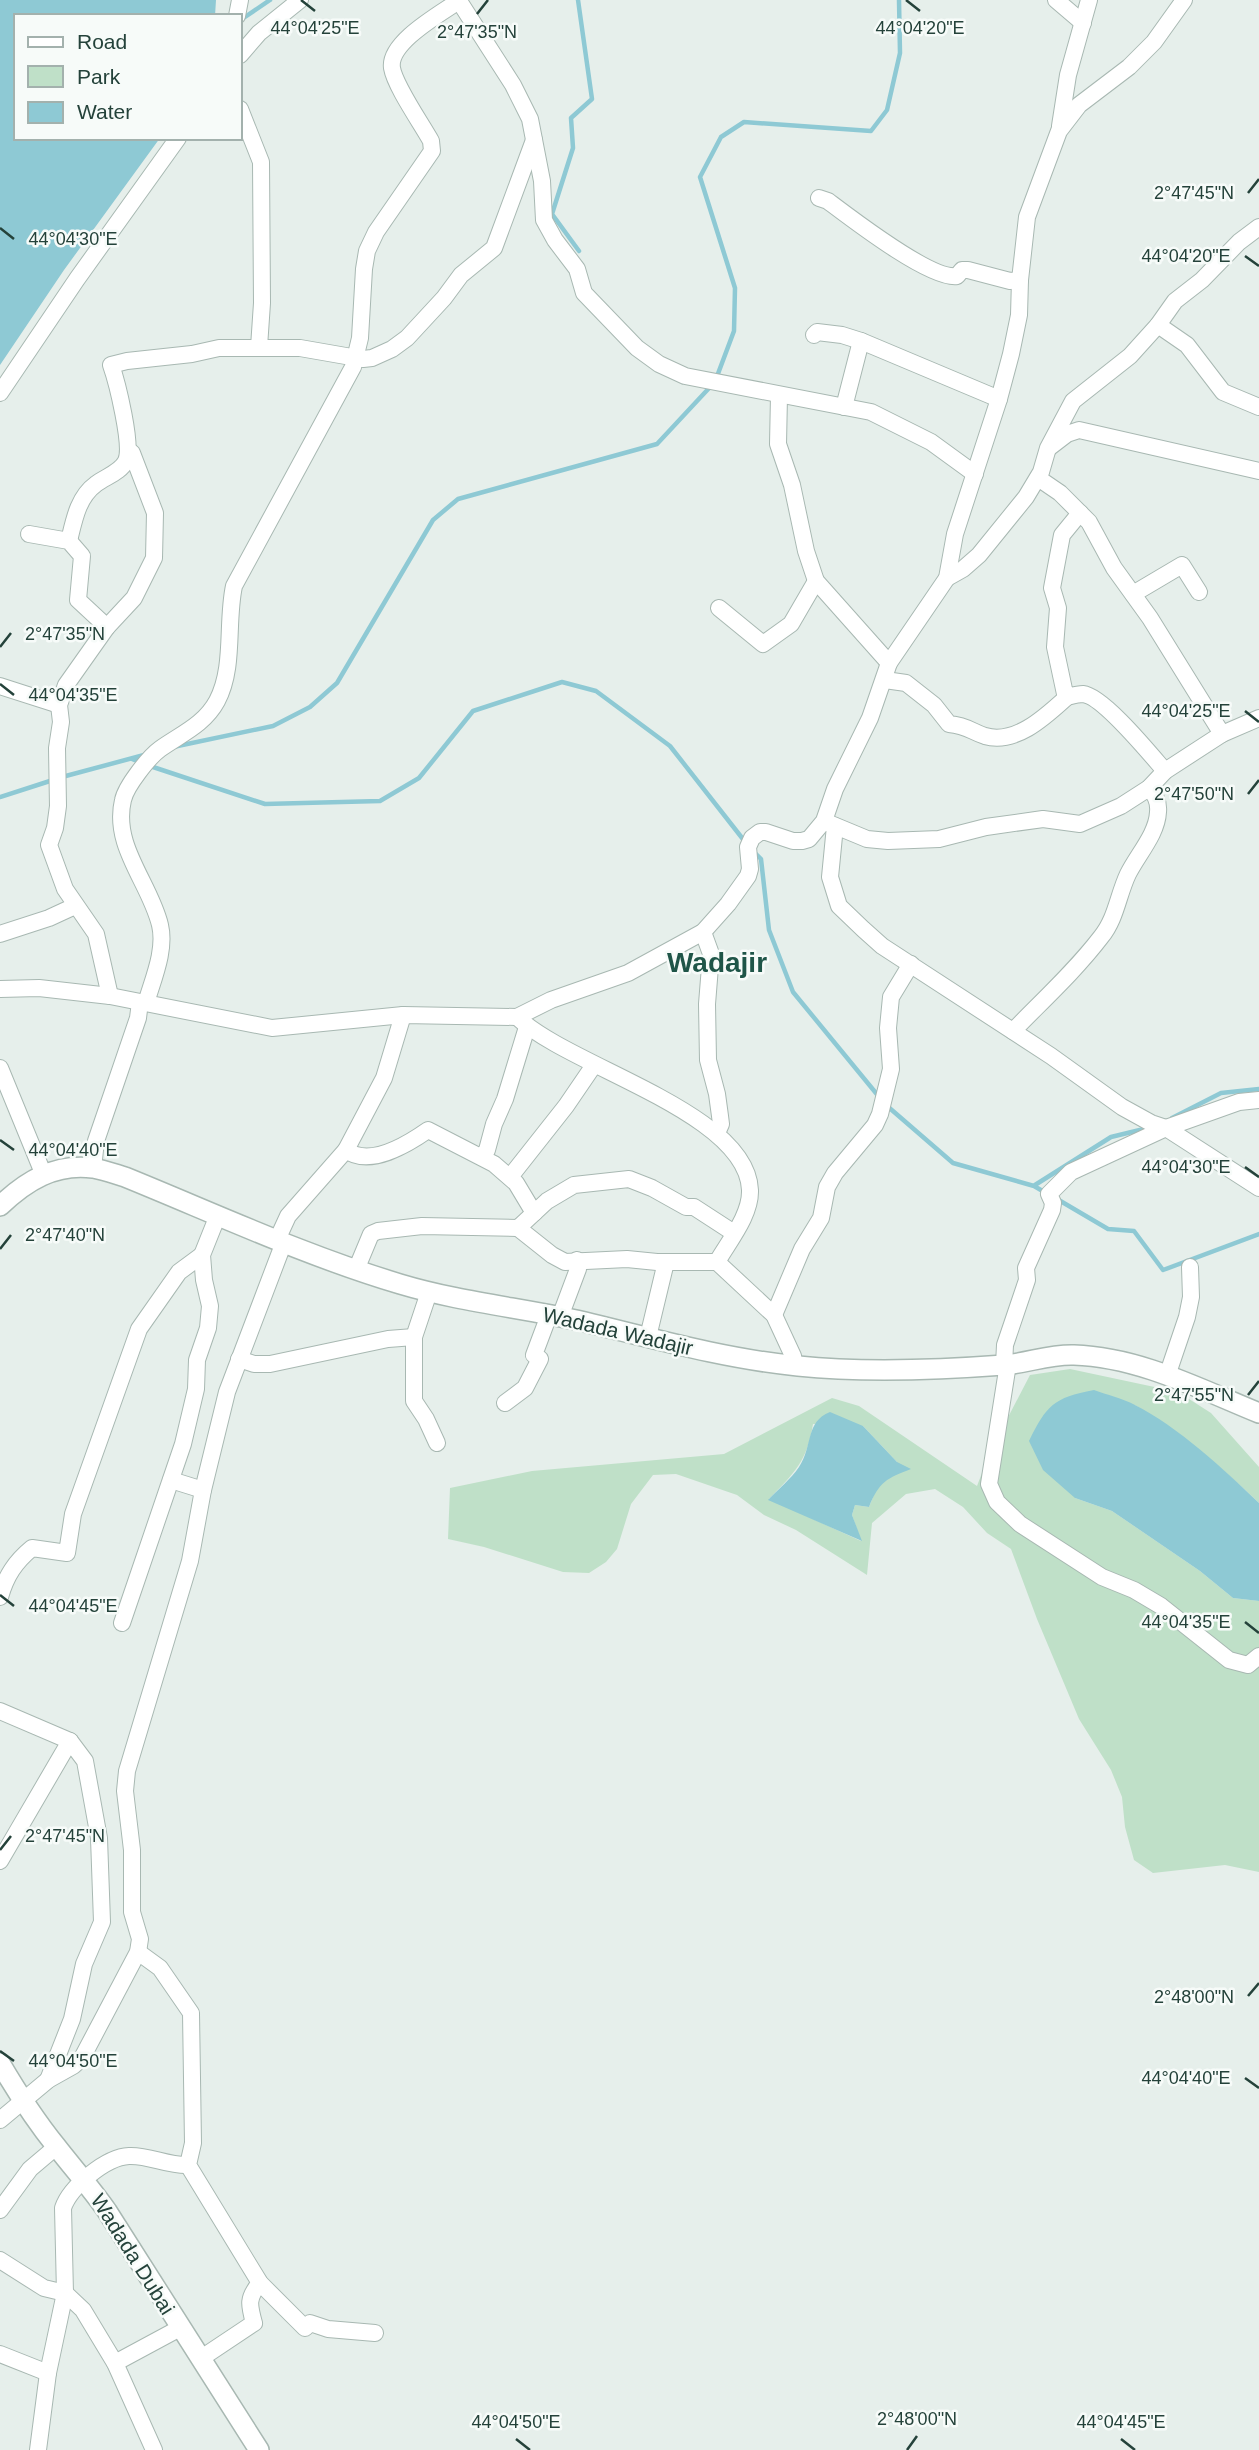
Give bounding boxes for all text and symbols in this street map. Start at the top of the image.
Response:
legend [14,14,242,140]
text: 44°04'25"E [270,18,360,38]
text: 44°04'20"E [875,18,965,38]
text: 2°47'35"N [437,22,517,42]
text: Road [77,30,127,53]
text: Park [77,65,121,88]
text: Water [77,100,132,123]
text: 2°47'45"N [1154,183,1234,203]
text: 44°04'30"E [28,229,118,249]
text: 44°04'20"E [1141,246,1231,266]
text: 2°47'35"N [25,624,105,644]
text: 44°04'35"E [28,685,118,705]
text: 44°04'25"E [1141,701,1231,721]
text: 2°47'50"N [1154,784,1234,804]
district label: Wadajir [667,947,767,978]
text: 44°04'40"E [28,1140,118,1160]
text: 44°04'30"E [1141,1157,1231,1177]
text: 2°47'40"N [25,1225,105,1245]
street label: Wadada Wadajir [541,1303,695,1359]
text: 2°47'55"N [1154,1385,1234,1405]
text: 44°04'45"E [28,1596,118,1616]
text: 44°04'35"E [1141,1612,1231,1632]
text: 2°47'45"N [25,1826,105,1846]
text: 2°48'00"N [1154,1987,1234,2007]
text: 44°04'50"E [28,2051,118,2071]
text: 44°04'40"E [1141,2068,1231,2088]
street label: Wadada Dubai [87,2189,179,2319]
text: 2°48'00"N [877,2409,957,2429]
text: 44°04'50"E [471,2412,561,2432]
text: 44°04'45"E [1076,2412,1166,2432]

